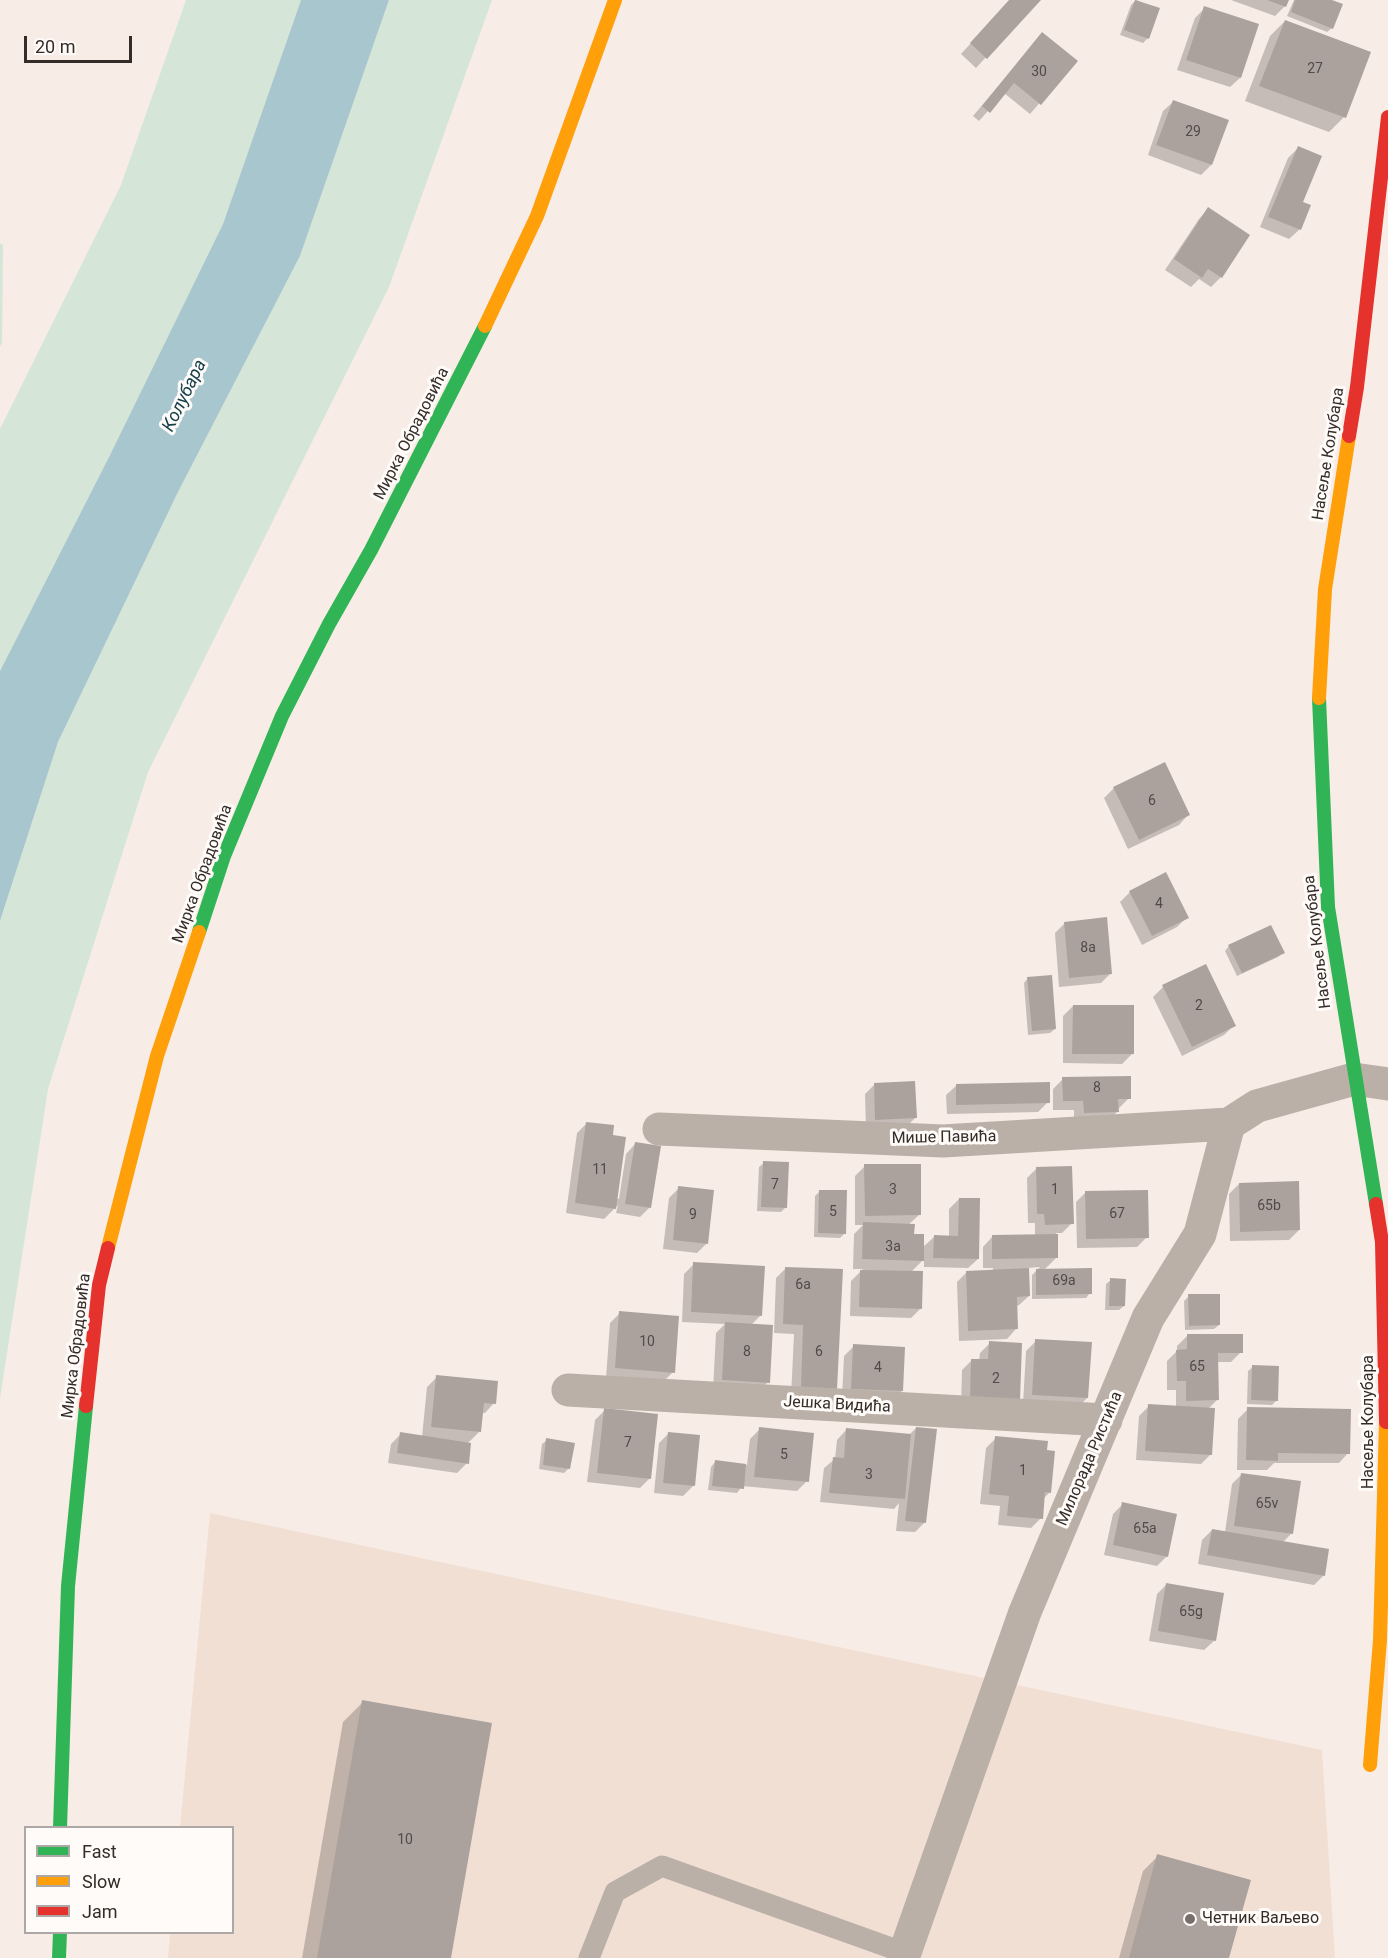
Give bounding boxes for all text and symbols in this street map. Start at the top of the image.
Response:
scale bar [27,24,135,62]
text: 20 m [35,36,75,57]
house number: 27 [1307,61,1323,77]
house number: 30 [1031,64,1047,80]
house number: 29 [1185,124,1201,140]
water label: Колубара [158,356,212,436]
street label: Мирка Обрадовића [370,365,454,503]
street label: Насеље Колубара [1309,386,1349,522]
house number: 6 [1148,793,1156,809]
street label: Мирка Обрадовића [169,802,237,946]
street label: Насеље Колубара [1300,874,1336,1010]
house number: 4 [1155,896,1163,912]
house number: 8a [1080,940,1096,956]
house number: 2 [1195,998,1203,1014]
house number: 8 [1093,1080,1101,1096]
street label: Мише Павића [891,1127,997,1149]
house number: 11 [592,1162,608,1178]
house number: 7 [771,1177,779,1193]
house number: 3 [889,1182,897,1198]
house number: 1 [1051,1182,1059,1198]
house number: 65b [1257,1198,1281,1214]
house number: 5 [829,1204,837,1220]
house number: 67 [1109,1206,1125,1222]
house number: 9 [689,1207,697,1223]
house number: 3a [885,1239,901,1255]
street label: Мирка Обрадовића [59,1272,95,1420]
house number: 69a [1052,1273,1076,1289]
house number: 6a [795,1277,811,1293]
house number: 10 [639,1334,655,1350]
house number: 8 [743,1344,751,1360]
house number: 6 [815,1344,823,1360]
street label: Насеље Колубара [1359,1355,1379,1489]
house number: 65 [1189,1359,1205,1375]
house number: 4 [874,1360,882,1376]
house number: 2 [992,1371,1000,1387]
street label: Милорада Ристића [1053,1389,1127,1529]
street label: Јешка Видића [783,1393,891,1417]
house number: 7 [624,1435,632,1451]
house number: 5 [780,1447,788,1463]
house number: 1 [1019,1463,1027,1479]
house number: 3 [865,1467,873,1483]
house number: 65v [1256,1496,1278,1512]
house number: 65a [1133,1521,1157,1537]
house number: 65g [1179,1604,1203,1620]
legend [24,1826,234,1934]
house number: 10 [397,1832,413,1848]
text: Fast [82,1841,117,1862]
text: Slow [82,1871,121,1892]
text: Jam [82,1901,118,1922]
place label: Четник Ваљево [1202,1909,1319,1929]
marker: Четник Ваљево [1183,1912,1197,1926]

